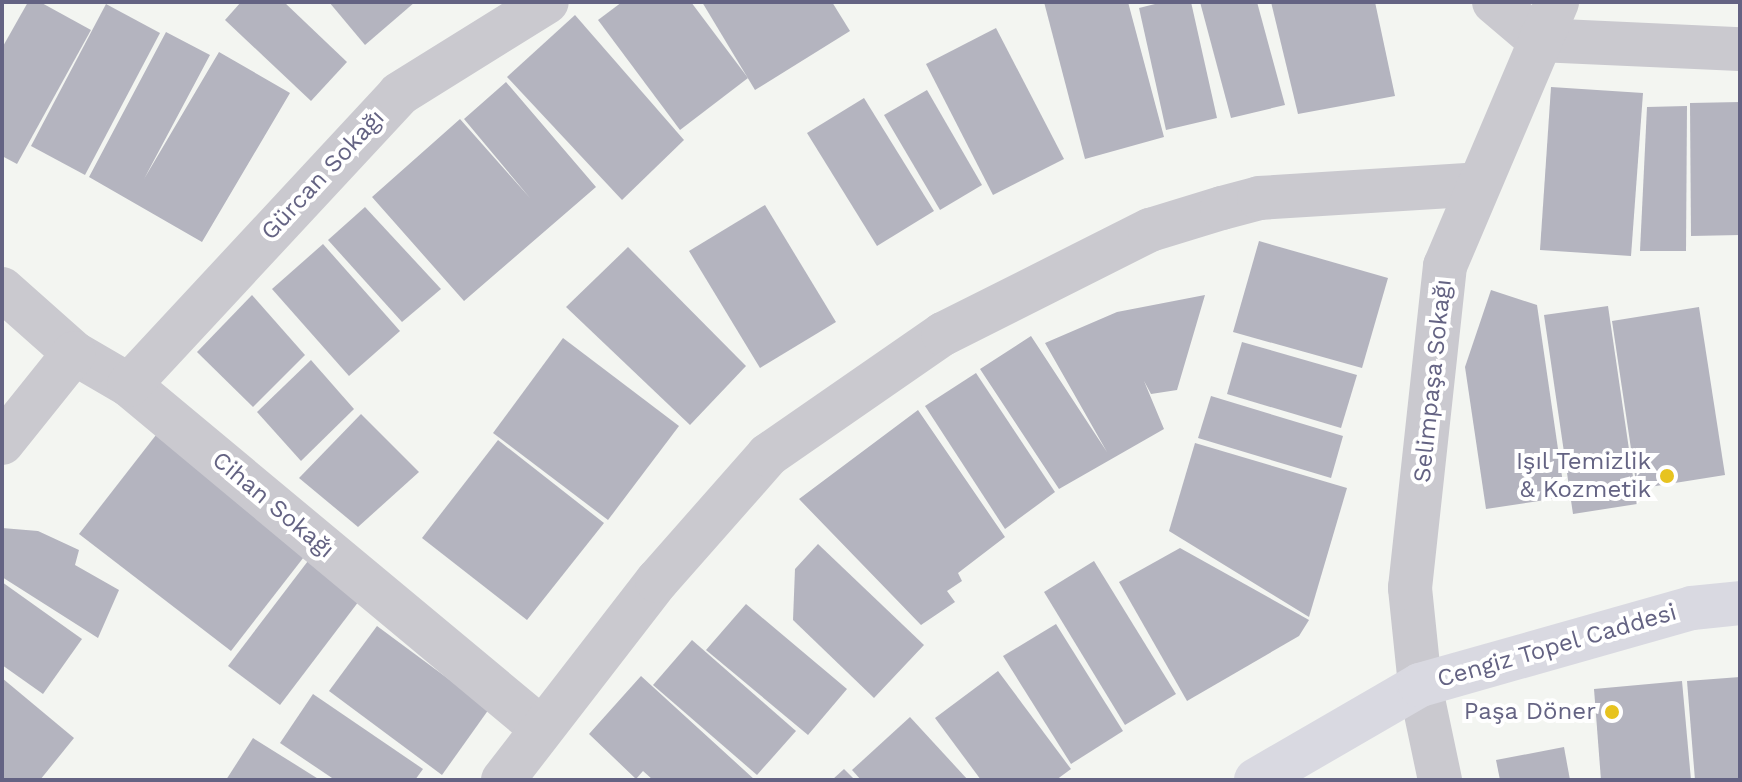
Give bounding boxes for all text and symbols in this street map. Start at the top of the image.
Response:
street label: Gürcan Sokağı [255,104,391,246]
street label: Selimpaşa Sokağı [1408,278,1458,484]
street label: Cihan Sokağı [206,446,340,564]
place label: Işıl Temizlik & Kozmetik [1514,448,1651,504]
marker: Işıl Temizlik & Kozmetik [1658,467,1676,485]
street label: Cengiz Topel Caddesi [1433,598,1681,694]
place label: Paşa Döner [1463,698,1596,726]
marker: Paşa Döner [1603,703,1621,721]

